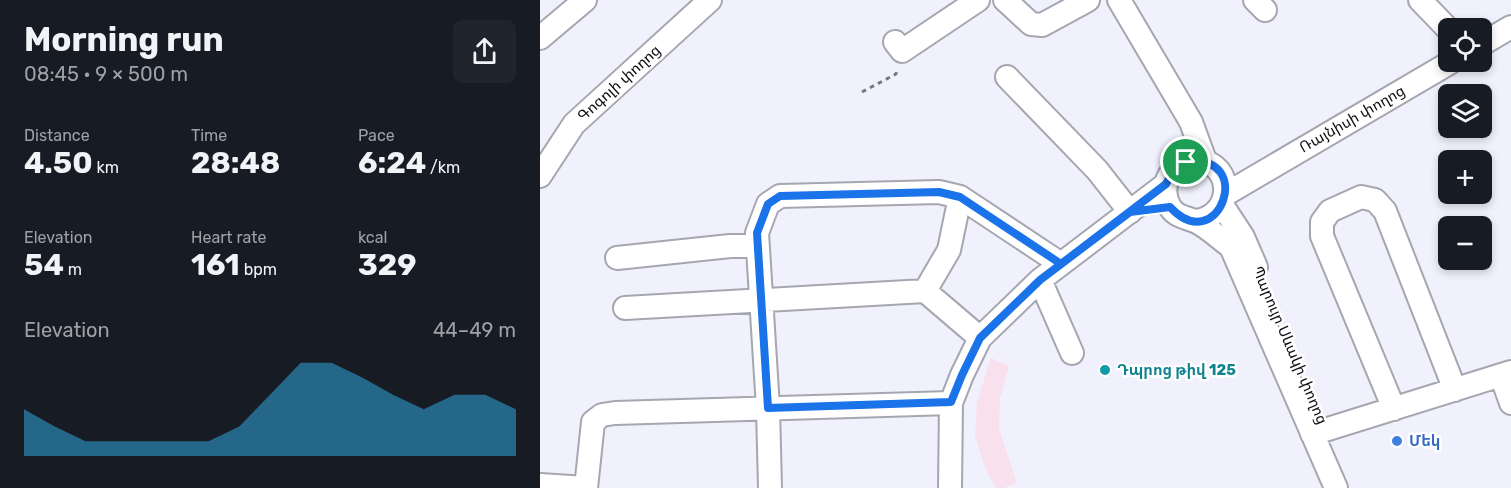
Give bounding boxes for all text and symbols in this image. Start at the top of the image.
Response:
map controls [1438,18,1492,270]
button: locate [1438,18,1492,72]
text: Morning run [24,20,224,59]
button: share [453,20,516,83]
street label: Գոգոլի փողոց [574,41,664,125]
text: 08:45 · 9 × 500 m [24,62,188,86]
street label: Ռայնիսի փողոց [1296,81,1408,157]
button: layers [1438,84,1492,138]
text: Distance [24,126,90,145]
text: Time [191,126,227,145]
text: Pace [358,126,395,145]
pin [1160,136,1211,187]
text: 4.50 [24,145,93,181]
text: 28:48 [191,145,280,181]
text: 6:24 [358,145,426,181]
icon: arrive [1169,145,1202,178]
button: + [1438,150,1492,204]
text: km [93,158,119,177]
text: /km [426,158,460,177]
button: − [1438,216,1492,270]
text: Elevation [24,228,93,247]
text: Heart rate [191,228,266,247]
text: kcal [358,228,387,247]
text: 54 [24,247,64,283]
text: 161 [191,247,240,283]
text: 329 [358,247,417,283]
text: m [64,260,82,279]
text: bpm [240,260,277,279]
street label: Պարույր Սևակի փողոց [1249,263,1331,427]
text: Elevation [24,318,110,342]
text: 44–49 m [433,318,516,342]
place label: Դպրոց թիվ 125 [1117,361,1236,379]
marker: Դպրոց թիվ 125 [1098,363,1112,377]
place label: Մեկ [1409,432,1440,450]
marker: Մեկ [1390,434,1404,448]

